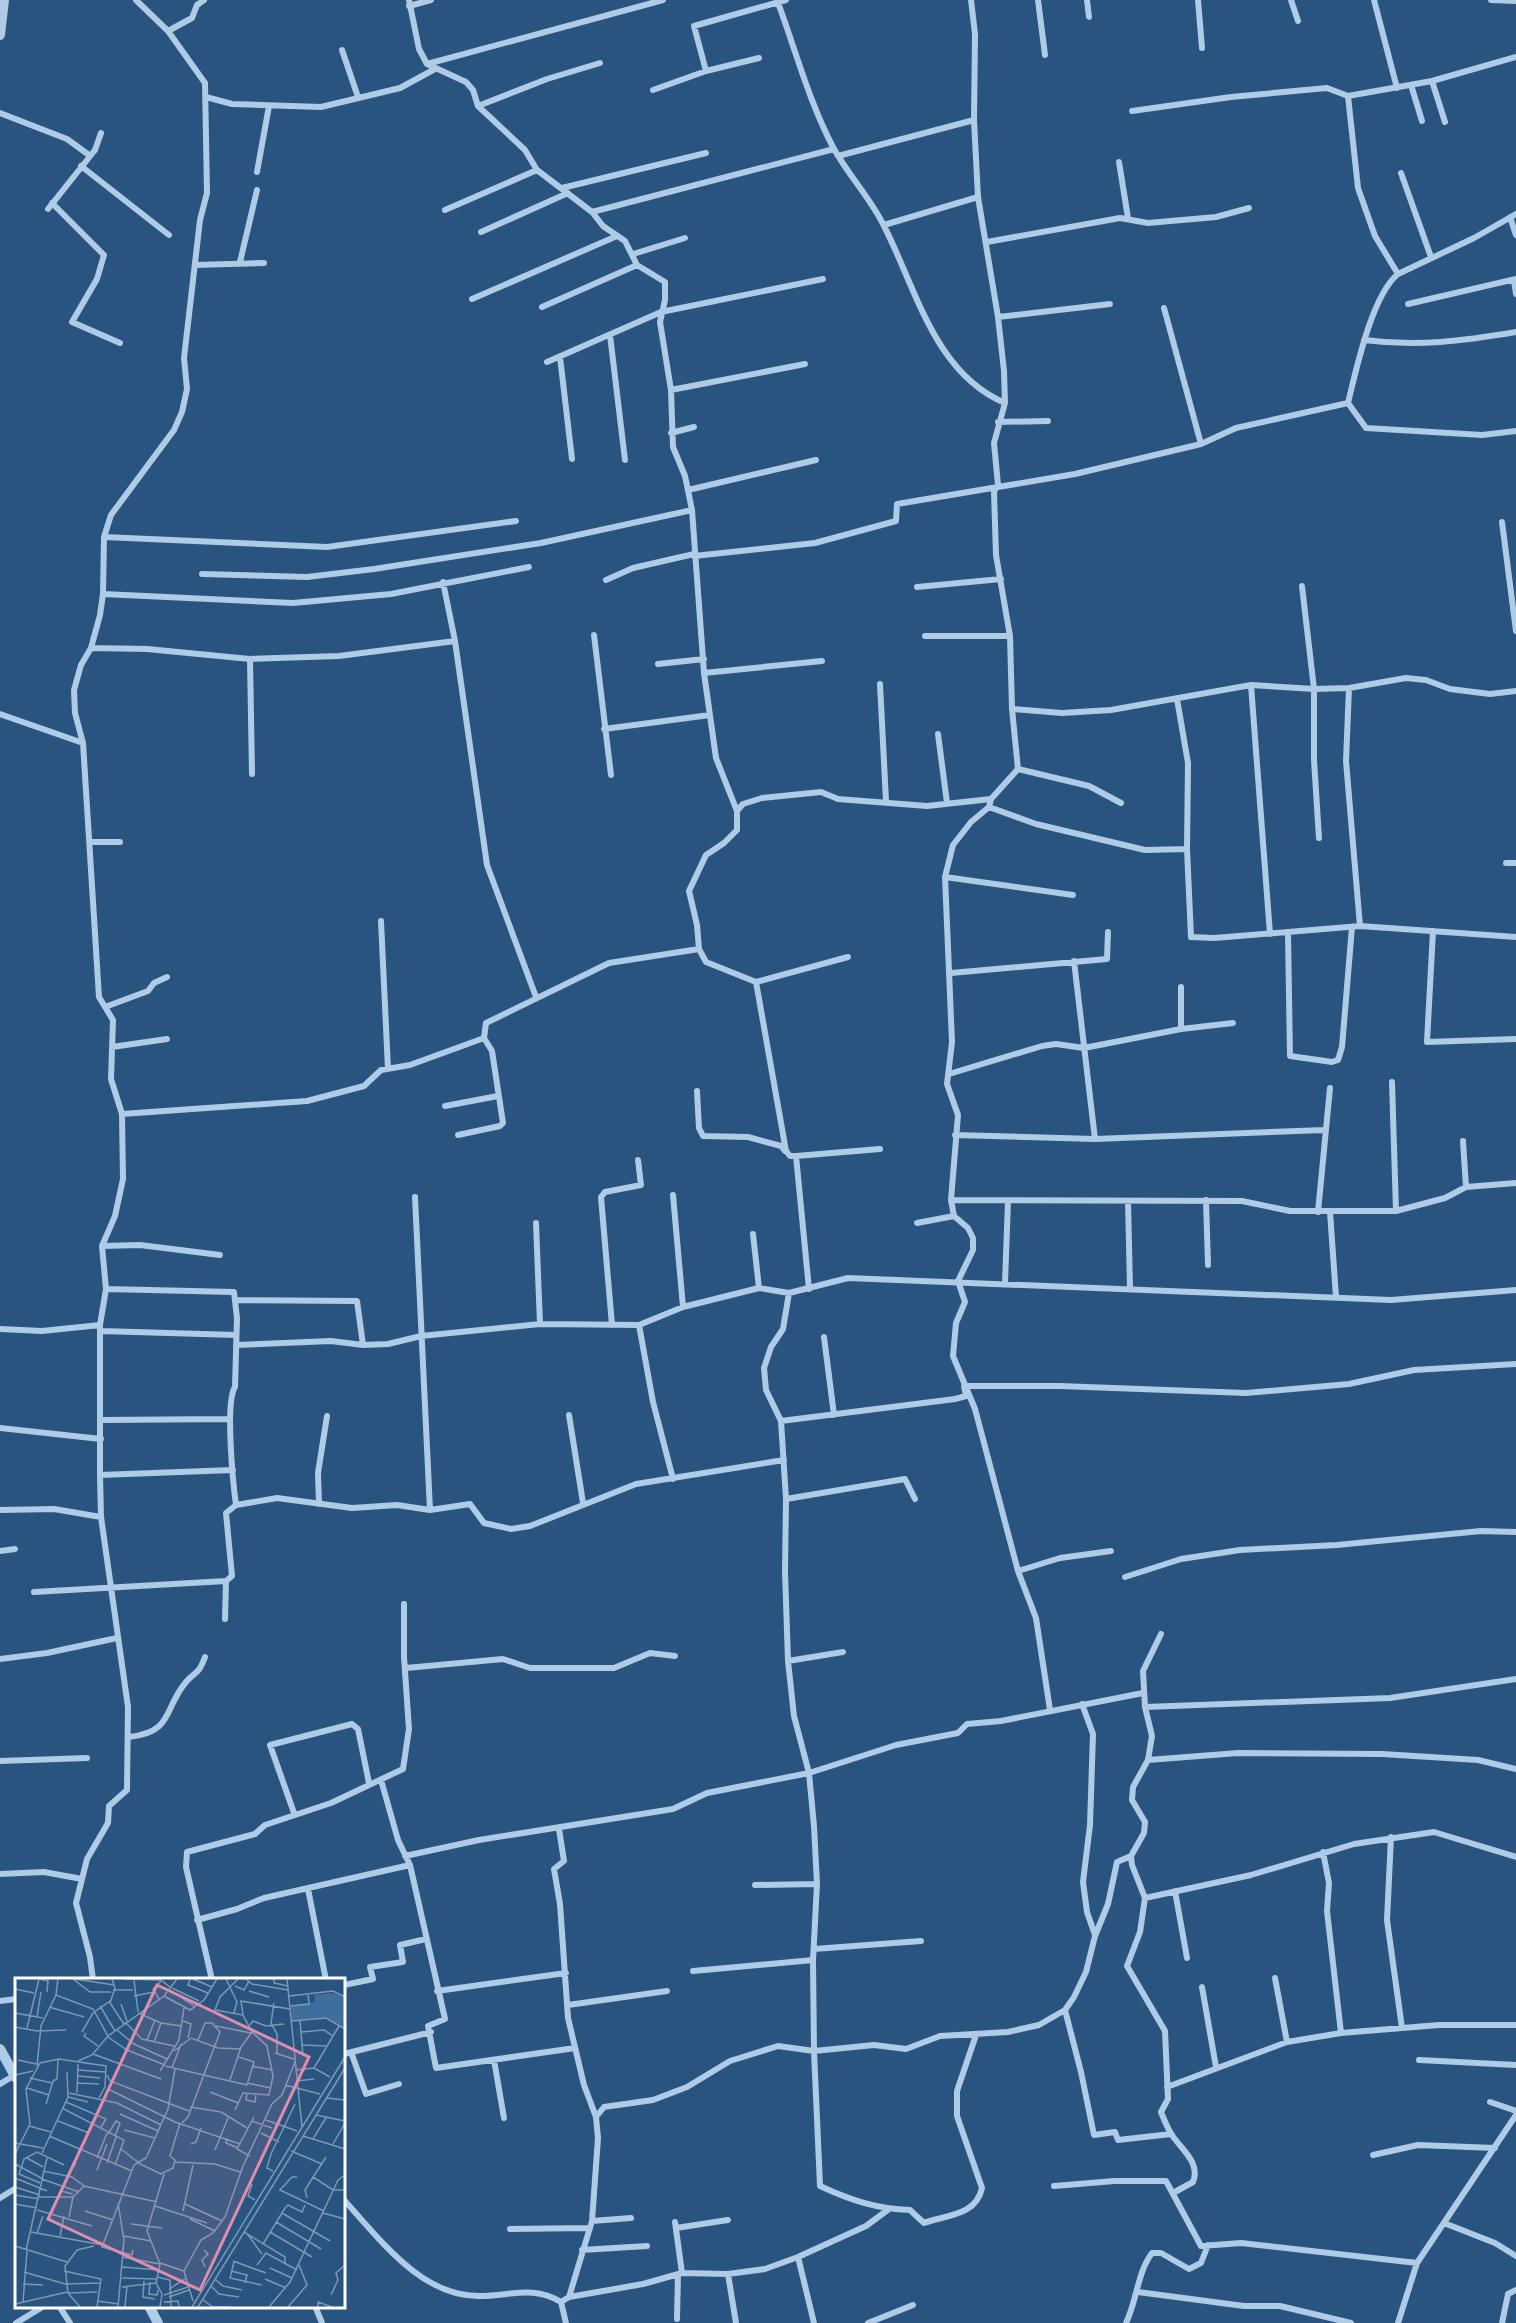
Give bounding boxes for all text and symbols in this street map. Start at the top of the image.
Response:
inset map [15,1978,345,2308]

